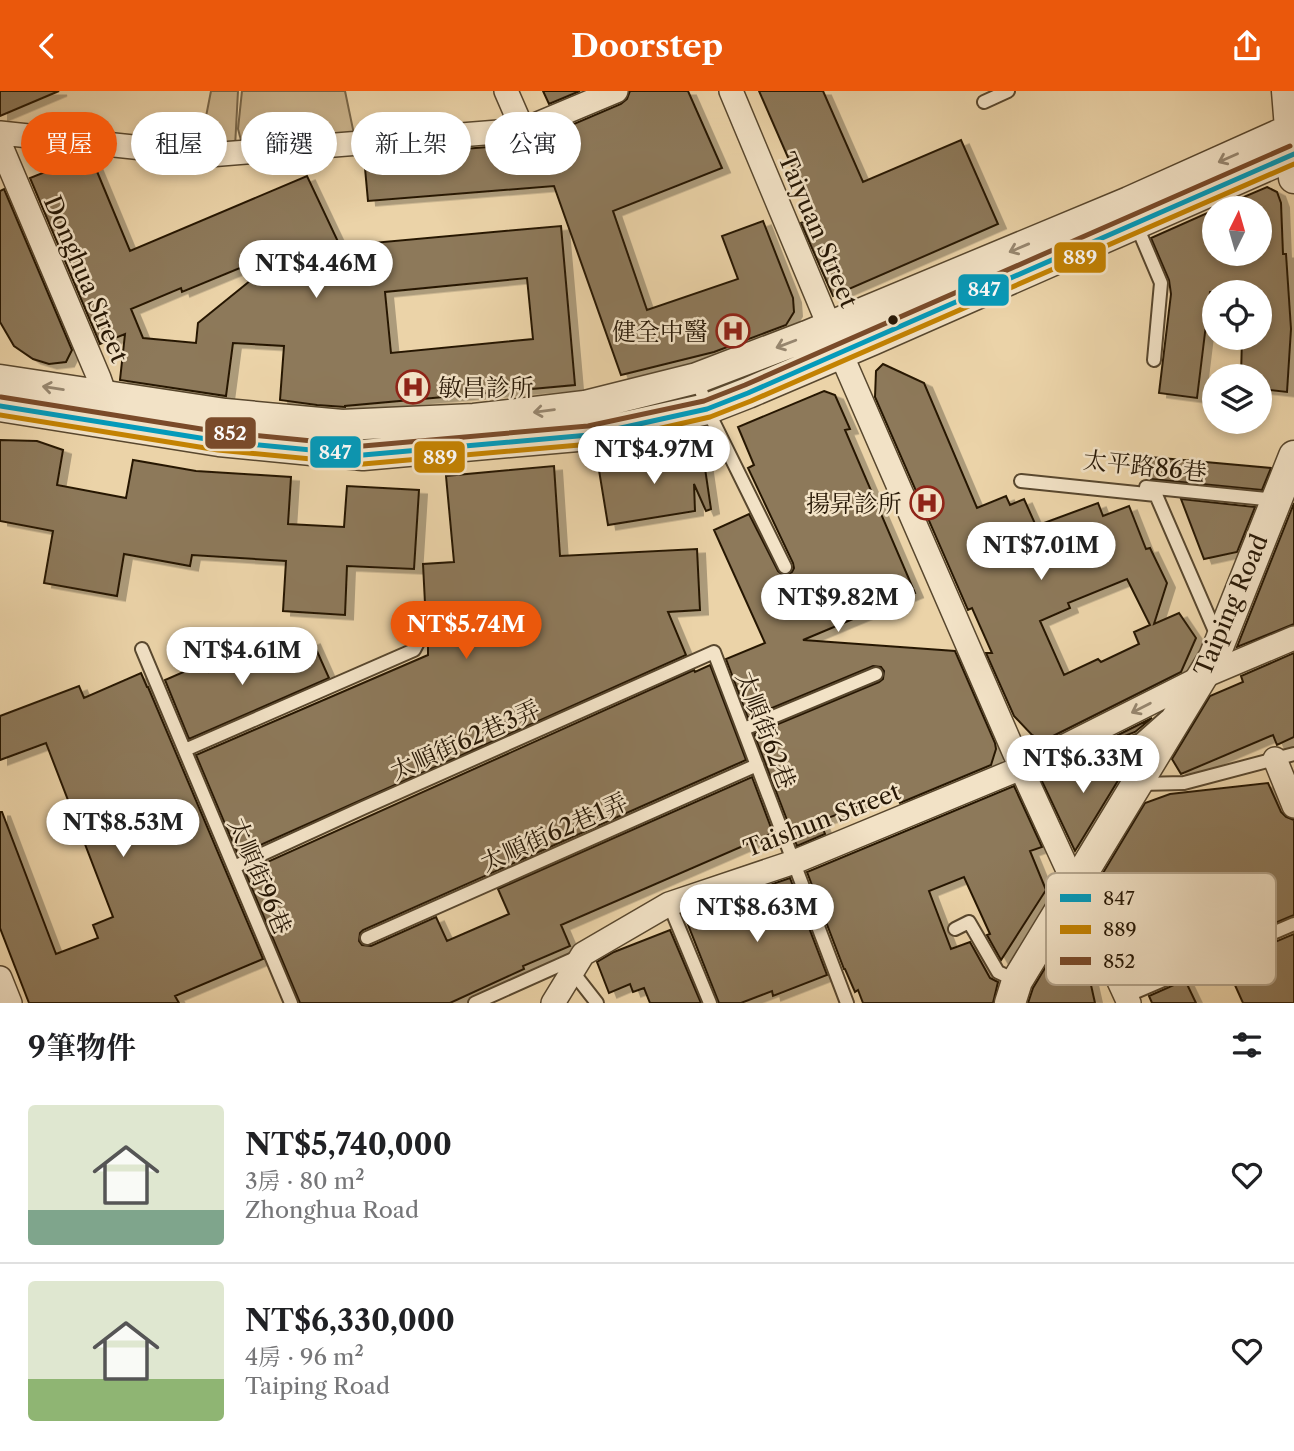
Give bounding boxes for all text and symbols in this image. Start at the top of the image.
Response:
text: Doorstep [571,26,723,65]
icon: back [28,27,66,65]
icon: share [1228,27,1266,65]
chip: 買屋 [21,112,117,175]
chip: 租屋 [131,112,227,175]
chip: 篩選 [241,112,337,175]
chip: 新上架 [351,112,471,175]
chip: 公寓 [485,112,581,175]
street label: Taiyuan Street [772,148,864,312]
one-way arrow [1218,152,1239,165]
street label: Donghua Street [38,191,134,367]
north arrow [1202,196,1272,266]
map controls [1202,196,1272,434]
pin: NT$4.46M [244,241,388,300]
line badge: 889 [1053,241,1107,274]
one-way arrow [1009,243,1030,256]
text: 889 [1063,246,1097,269]
text: NT$4.46M [255,249,377,277]
line badge: 847 [957,273,1010,307]
text: 847 [968,278,1001,301]
button: locate [1202,280,1272,350]
hospital icon: 健全中醫 [714,312,752,350]
unlabelled marker [886,313,900,327]
place label: 健全中醫 [612,317,708,346]
one-way arrow [775,339,797,351]
button: layers [1202,364,1272,434]
hospital icon: 敏昌診所 [394,368,432,406]
place label: 敏昌診所 [438,373,534,402]
one-way arrow [42,381,65,394]
one-way arrow [533,404,556,417]
line badge: 852 [204,416,257,450]
text: 852 [213,422,247,445]
pin: NT$4.97M [582,427,726,486]
line badge: 847 [309,435,362,469]
text: NT$4.97M [594,435,714,463]
line badge: 889 [413,440,466,474]
text: 847 [319,441,352,464]
street label: 太平路86巷 [1082,445,1208,487]
text: 889 [423,446,457,469]
hospital icon: 揚昇診所 [908,484,946,522]
place label: 揚昇診所 [806,489,902,518]
pin: NT$7.01M [969,523,1113,582]
street label: Taiping Road [1188,529,1274,680]
text: NT$7.01M [983,531,1099,559]
pin: NT$9.82M [766,575,910,634]
text: NT$9.82M [777,583,899,611]
pin: NT$5.74M [394,601,538,661]
text: NT$5.74M [407,610,525,638]
pin: NT$4.61M [170,627,314,687]
text: NT$4.61M [182,636,302,664]
street label: 太順街62巷 [730,667,802,793]
street label: 太順街62巷3弄 [386,694,544,786]
one-way arrow [1131,701,1152,715]
pin: NT$6.33M [1011,735,1155,795]
text: NT$6.33M [1022,744,1144,772]
street label: Taishun Street [740,777,905,863]
street label: 太順街62巷1弄 [476,787,632,877]
pin: NT$8.53M [51,799,195,859]
text: NT$8.53M [62,808,184,836]
street label: 太順街96巷 [222,813,298,939]
legend [1046,873,1276,985]
pin: NT$8.63M [685,885,829,944]
text: 847 [1103,887,1135,910]
text: NT$8.63M [696,893,818,921]
text: 889 [1103,918,1137,941]
text: 852 [1103,950,1136,973]
icon: filters [1228,1026,1266,1064]
text: 9筆物件 [28,1029,136,1066]
text: NT$5,740,000 [245,1126,452,1163]
icon: home [84,1133,168,1217]
icon: heart [1228,1156,1266,1194]
text: 3房 · 80 m² [245,1167,365,1195]
text: Zhonghua Road [245,1196,419,1224]
text: NT$6,330,000 [245,1302,455,1339]
icon: home [84,1309,168,1393]
icon: heart [1228,1332,1266,1370]
text: 4房 · 96 m² [245,1343,364,1371]
text: Taiping Road [245,1372,390,1400]

